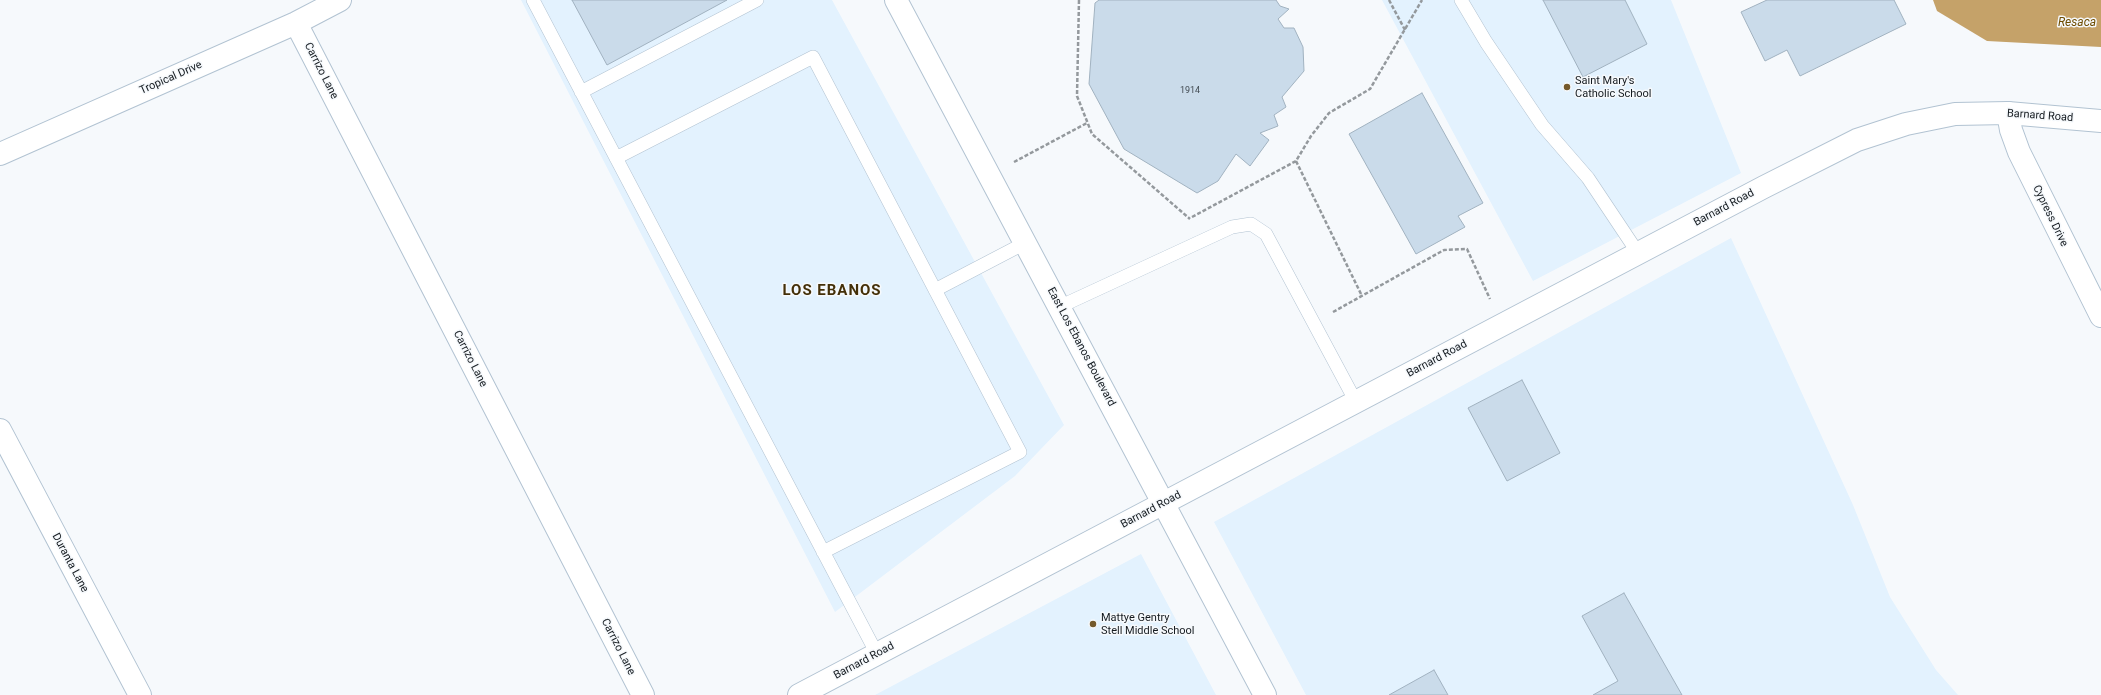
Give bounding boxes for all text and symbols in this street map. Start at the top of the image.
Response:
water label: Resaca [2058,16,2096,30]
street label: Carrizo Lane [301,41,341,101]
street label: Tropical Drive [138,58,204,98]
place label: Saint Mary's Catholic School [1575,74,1651,100]
marker: Saint Mary's Catholic School [1562,82,1572,92]
house number: 1914 [1180,86,1200,96]
street label: Barnard Road [2006,107,2074,125]
street label: Cypress Drive [2029,183,2071,249]
street label: Barnard Road [1692,187,1756,229]
district label: LOS EBANOS [782,282,882,300]
street label: East Los Ebanos Boulevard [1044,285,1118,409]
street label: Carrizo Lane [450,329,490,389]
street label: Barnard Road [1405,338,1469,380]
street label: Barnard Road [1119,489,1183,531]
street label: Duranta Lane [49,531,91,595]
place label: Mattye Gentry Stell Middle School [1101,611,1195,637]
street label: Carrizo Lane [598,617,638,677]
marker: Mattye Gentry Stell Middle School [1088,619,1098,629]
street label: Barnard Road [832,640,896,682]

